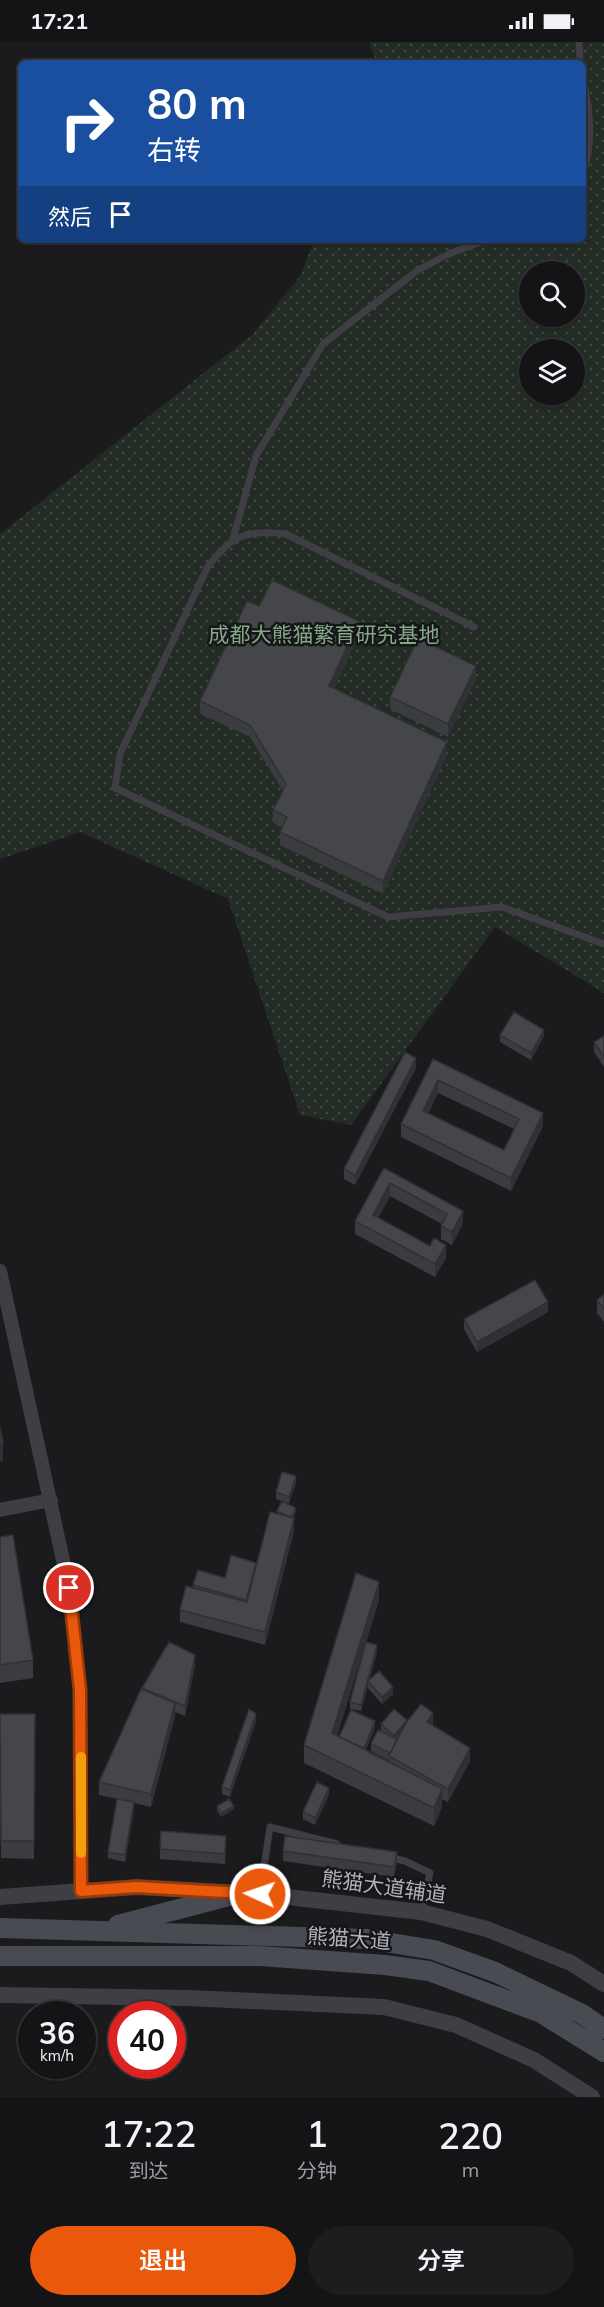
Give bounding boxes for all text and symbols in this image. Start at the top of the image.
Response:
text: 17:21 [30,7,88,35]
text: 80 m [147,77,247,130]
icon: right [48,84,126,162]
text: 右转 [147,133,201,167]
icon: arrive [104,198,137,231]
text: 然后 [48,203,92,231]
map controls [519,261,585,405]
button: search [519,261,585,327]
button: layers [519,339,585,405]
park label: 成都大熊猫繁育研究基地 [209,621,440,647]
pin [43,1562,94,1613]
icon: arrive [52,1571,85,1604]
position arrow [228,1862,292,1926]
street label: 熊猫大道辅道 [320,1864,448,1908]
street label: 熊猫大道 [306,1922,392,1954]
speed limit sign: 40 [108,2001,186,2079]
text: 36 [39,2014,75,2052]
text: km/h [40,2046,74,2065]
text: 17:22 [101,2111,196,2156]
text: 1 [306,2111,328,2156]
text: 220 [438,2113,503,2158]
text: m [462,2157,479,2182]
text: 到达 [129,2158,169,2183]
text: 分钟 [297,2158,337,2183]
button: 退出 [30,2226,296,2295]
button: 分享 [308,2226,574,2295]

